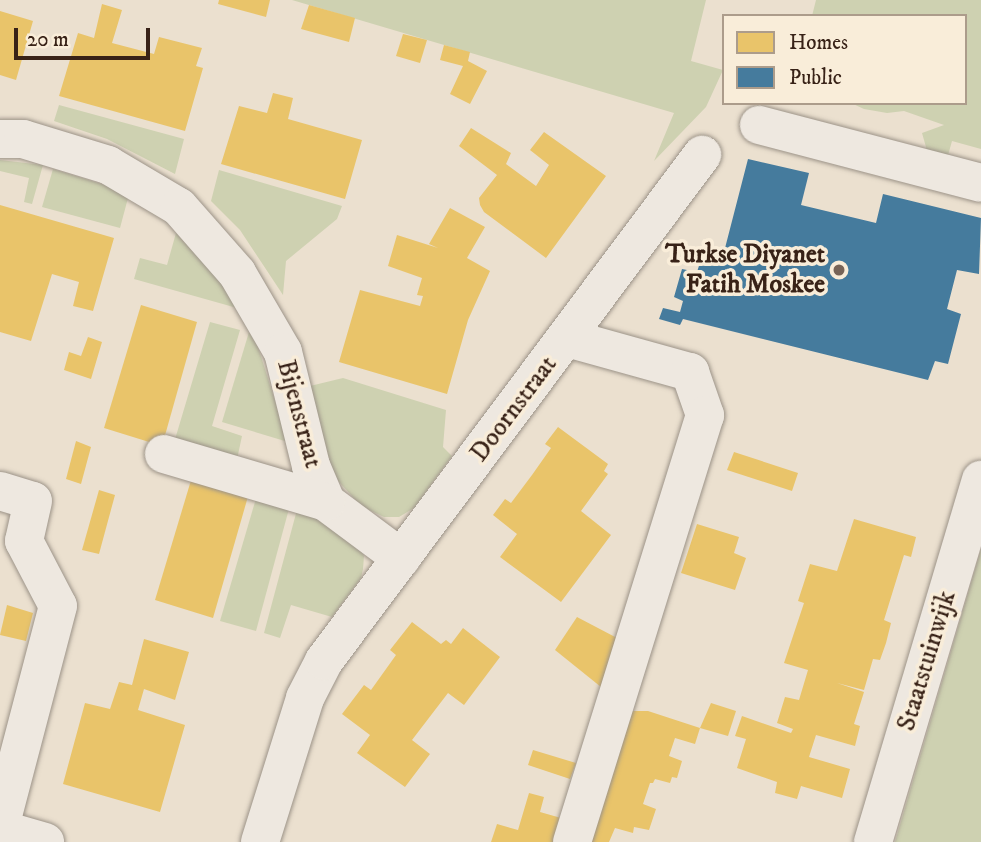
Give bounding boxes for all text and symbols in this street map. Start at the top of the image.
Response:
scale bar [18,14,154,58]
legend [722,14,967,105]
text: 20 m [27,27,69,53]
text: Homes [789,30,848,56]
text: Public [789,65,842,91]
place label: Turkse Diyanet Fatih Moskee [665,239,825,300]
marker: Turkse Diyanet Fatih Moskee [831,262,847,278]
street label: Doornstraat [464,350,564,468]
street label: Bijenstraat [270,356,328,472]
street label: Staatstuinwijk [891,587,963,735]

